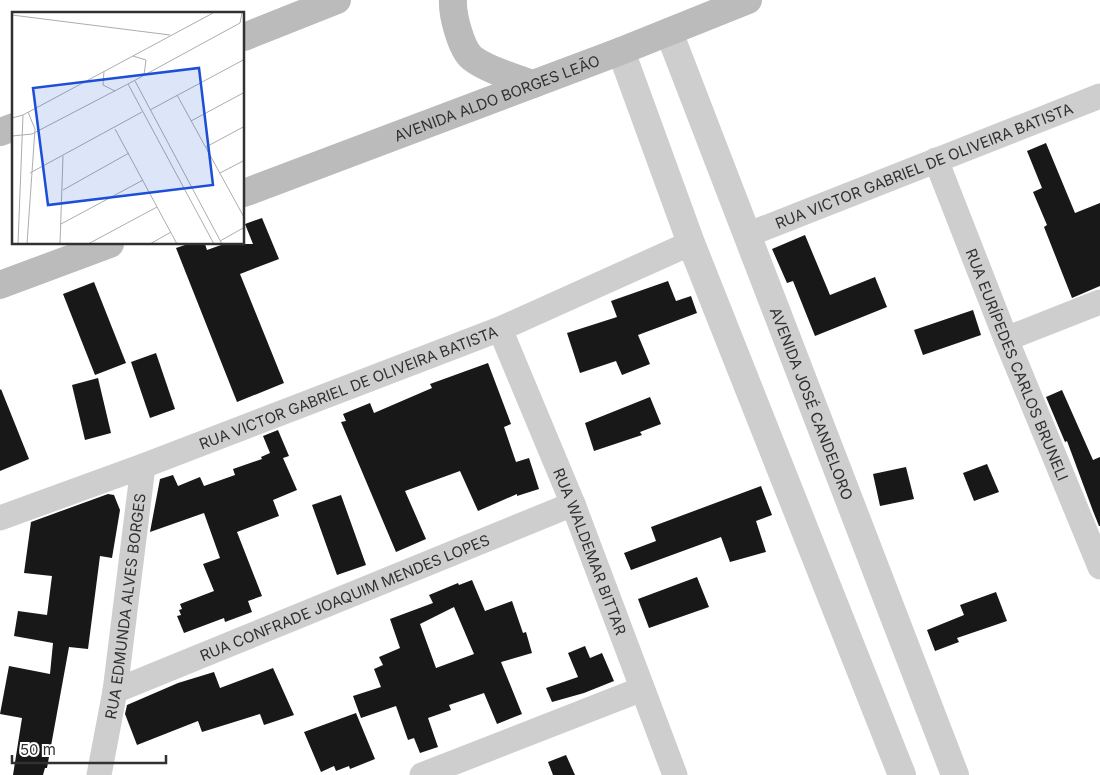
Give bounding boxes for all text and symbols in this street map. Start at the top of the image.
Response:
inset map [12,12,245,245]
street label: AVENIDA ALDO BORGES LEÃO [391,50,602,145]
street label: RUA VICTOR GABRIEL DE OLIVEIRA BATISTA [772,98,1075,233]
street label: RUA EURÍPEDES CARLOS BRUNELI [962,246,1073,483]
street label: AVENIDA JOSÉ CANDELORO [766,304,858,502]
street label: RUA VICTOR GABRIEL DE OLIVEIRA BATISTA [196,321,500,453]
street label: RUA WALDEMAR BITTAR [549,465,631,638]
street label: RUA EDMUNDA ALVES BORGES [100,492,149,721]
street label: RUA CONFRADE JOAQUIM MENDES LOPES [197,530,492,665]
scale bar [12,732,166,764]
text: 50 m [20,740,56,759]

